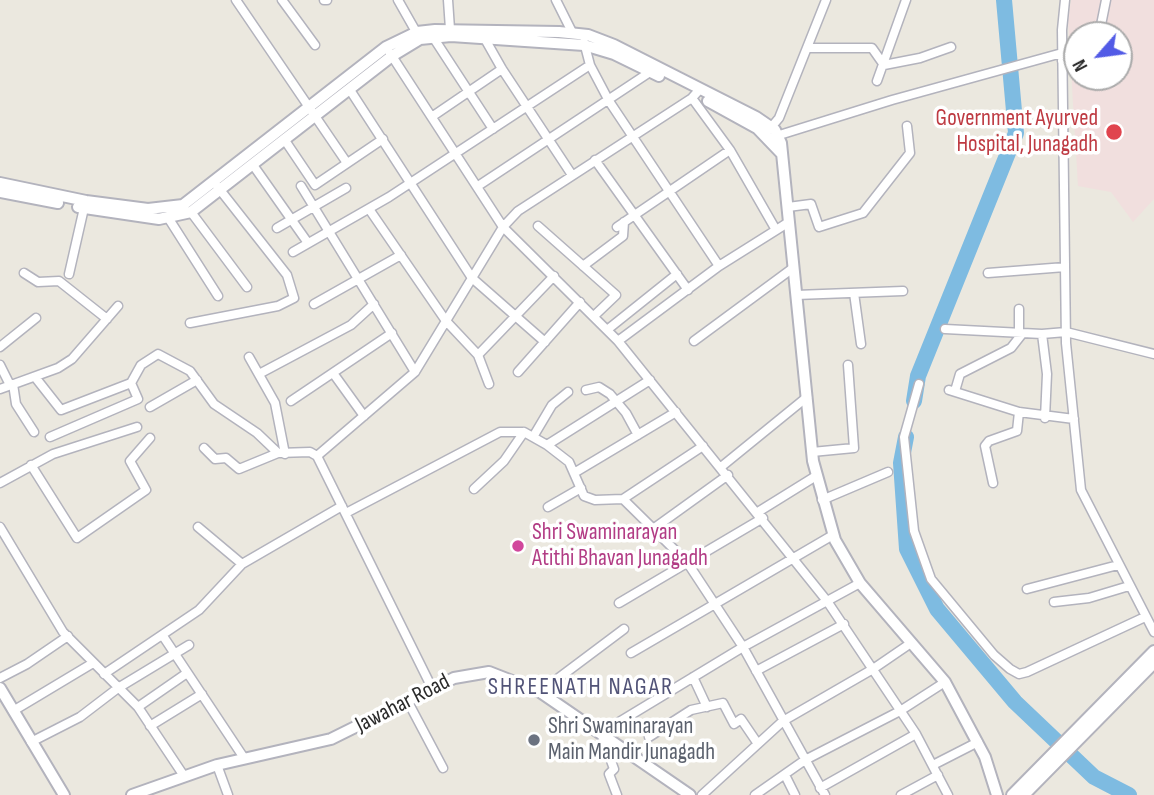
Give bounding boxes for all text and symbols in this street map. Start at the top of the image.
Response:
north arrow [1063,21,1133,91]
text: N [1068,55,1093,75]
place label: Government Ayurved Hospital, Junagadh [936,105,1098,159]
marker: Government Ayurved Hospital, Junagadh [1104,122,1124,142]
place label: Shri Swaminarayan Atithi Bhavan Junagadh [532,519,708,573]
marker: Shri Swaminarayan Atithi Bhavan Junagadh [510,538,526,554]
street label: Jawahar Road [351,669,455,739]
district label: SHREENATH NAGAR [490,674,672,702]
place label: Shri Swaminarayan Main Mandir Junagadh [548,713,715,767]
marker: Shri Swaminarayan Main Mandir Junagadh [526,732,542,748]

